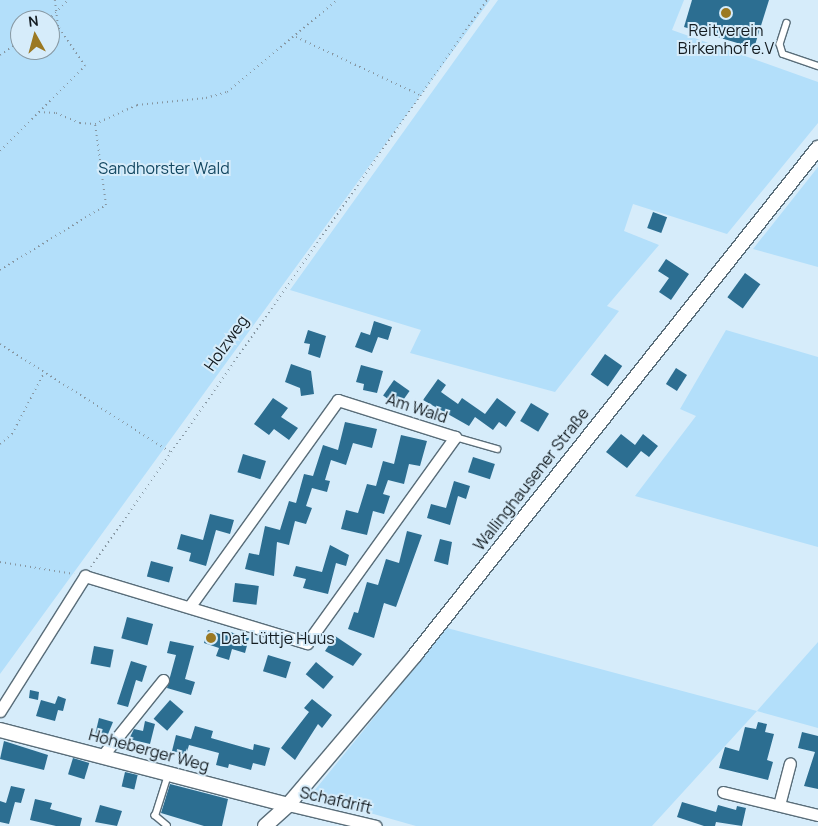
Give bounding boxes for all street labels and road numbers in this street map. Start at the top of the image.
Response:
street label: Holzweg [200,312,252,374]
street label: Am Wald [384,389,450,427]
street label: Wallinghausener Straße [469,404,593,554]
street label: Hoheberger Weg [87,725,211,775]
street label: Schafdrift [298,782,374,818]

